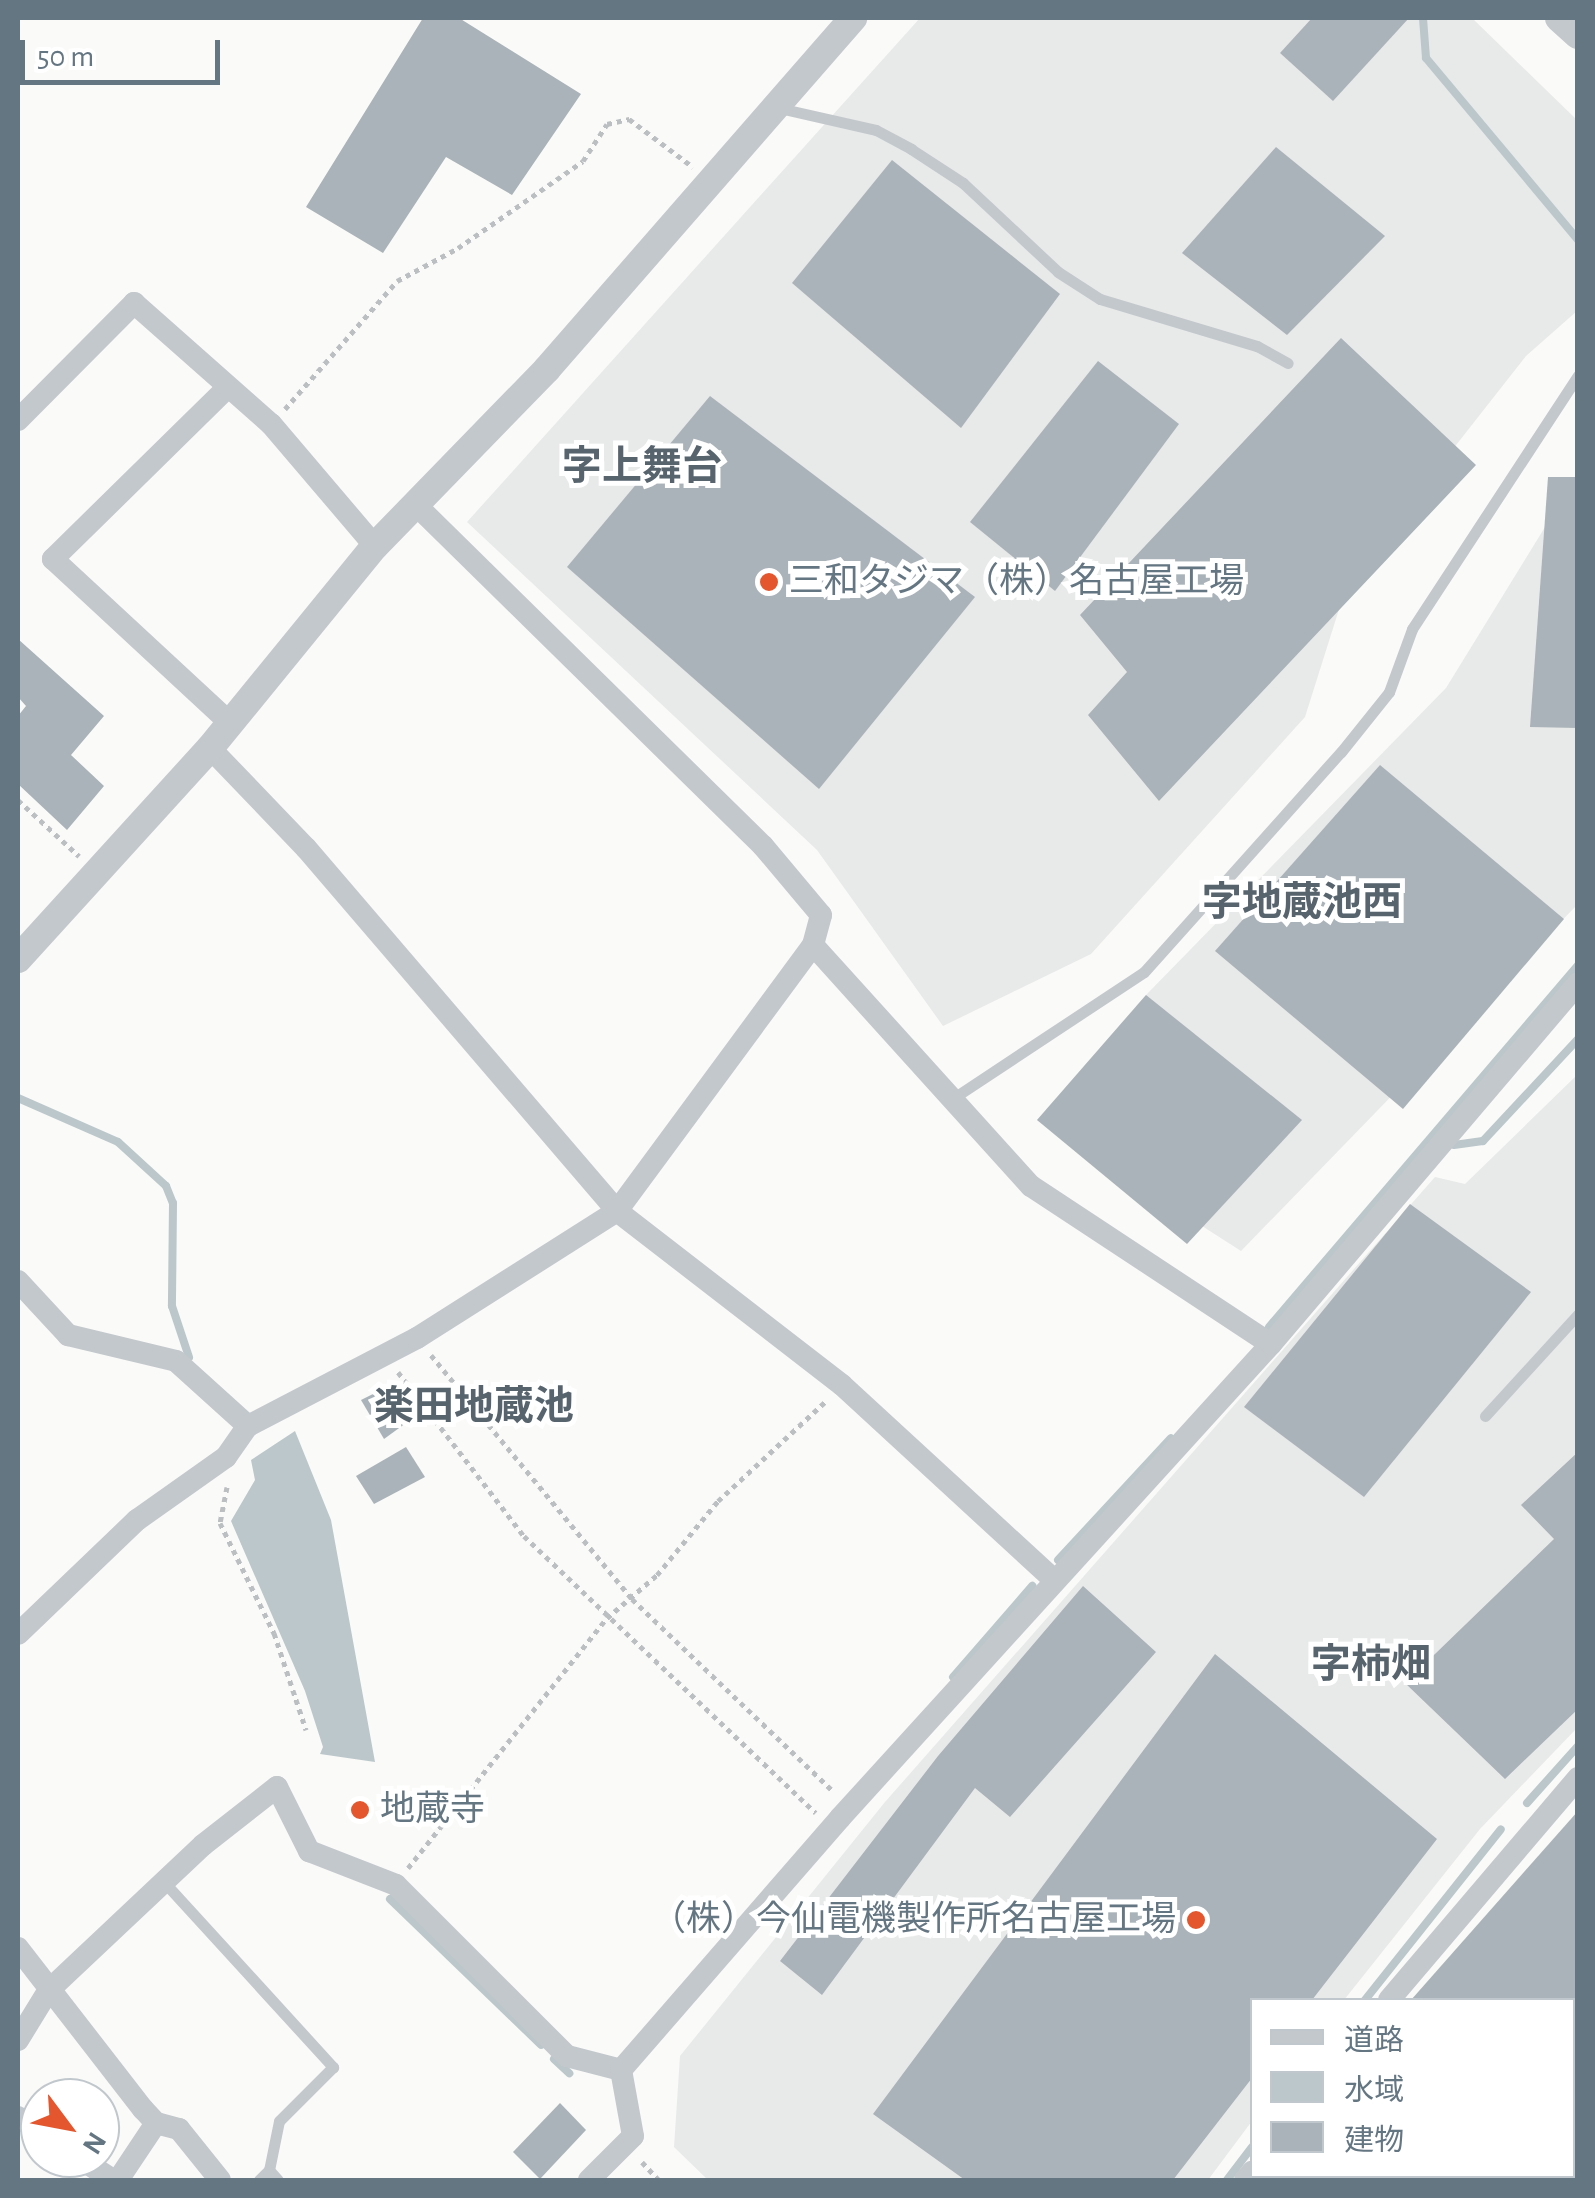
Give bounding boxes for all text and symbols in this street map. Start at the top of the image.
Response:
scale bar [25,20,225,82]
text: 50 m [37,42,94,72]
district label: 字上舞台 [562,443,722,491]
place label: 三和タジマ（株）名古屋工場 [789,561,1244,603]
marker: 三和タジマ（株）名古屋工場 [758,571,780,593]
district label: 字地蔵池西 [1202,879,1402,927]
district label: 楽田地蔵池 [374,1383,574,1431]
district label: 字柿畑 [1311,1641,1431,1689]
place label: 地蔵寺 [380,1789,485,1831]
marker: 地蔵寺 [349,1799,371,1821]
place label: （株）今仙電機製作所名古屋工場 [651,1899,1176,1941]
marker: （株）今仙電機製作所名古屋工場 [1185,1909,1207,1931]
legend [1250,1998,1575,2178]
text: 道路 [1344,2026,1404,2056]
text: 水域 [1344,2076,1404,2106]
north arrow [20,2078,120,2178]
text: 建物 [1344,2126,1404,2156]
text: N [77,2127,111,2159]

